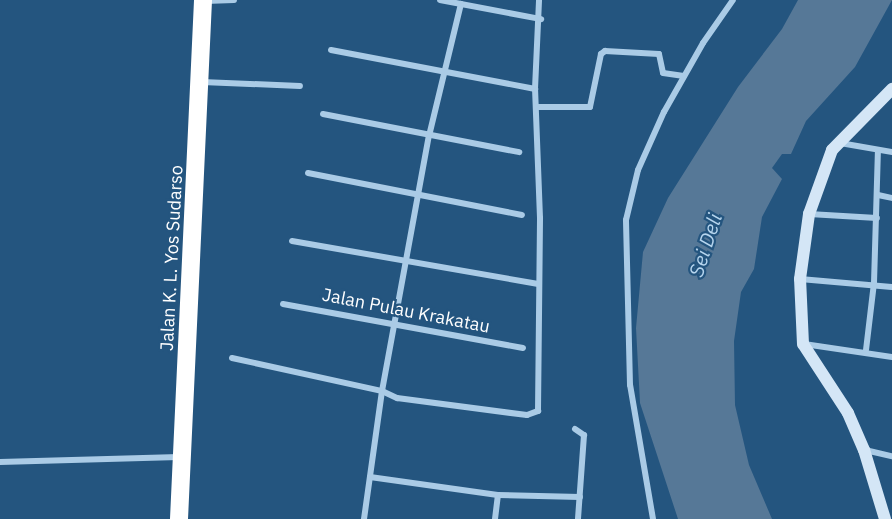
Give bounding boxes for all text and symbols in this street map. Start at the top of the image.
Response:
street label: Jalan K. L. Yos Sudarso [156,164,188,352]
water label: Sei Deli [683,210,727,280]
street label: Jalan Pulau Krakatau [320,284,492,338]

